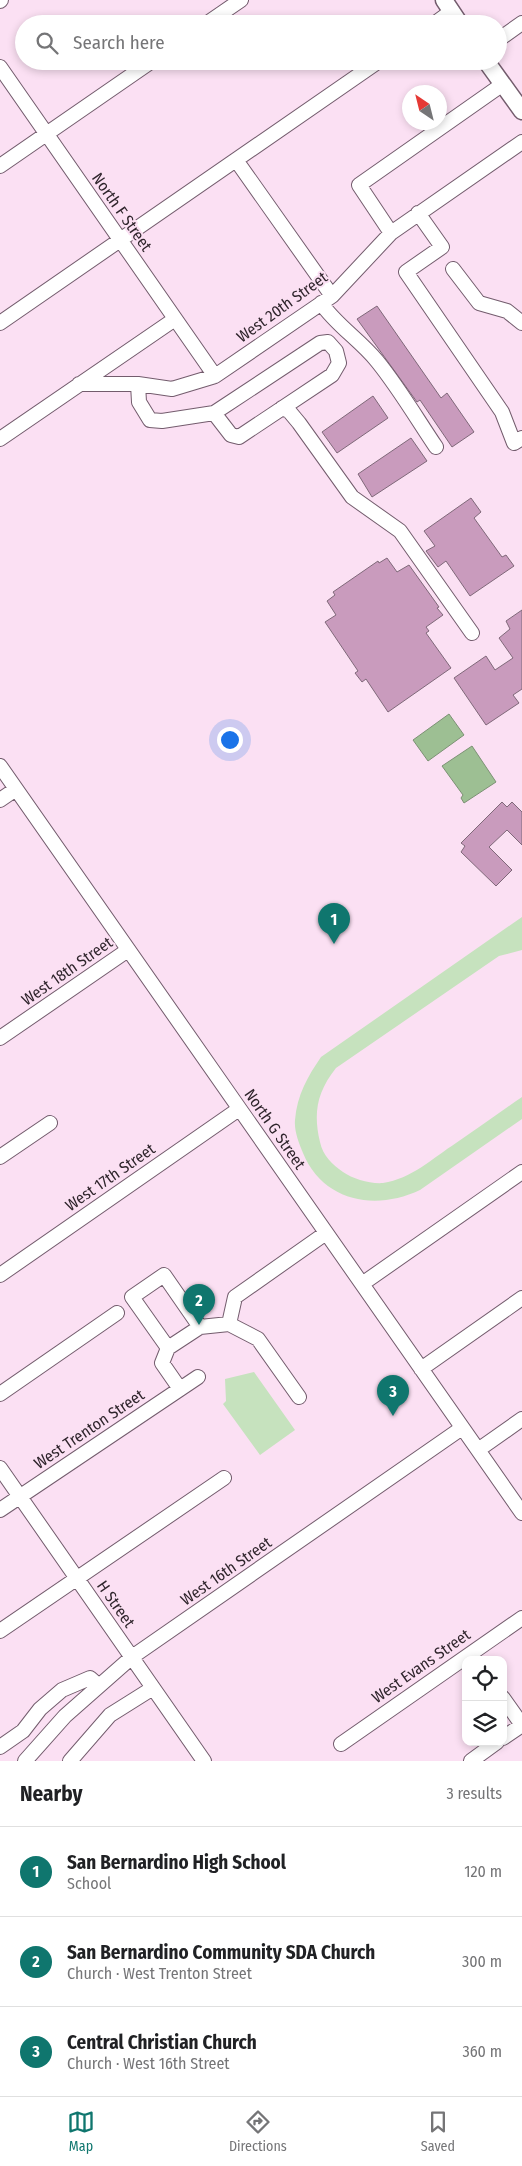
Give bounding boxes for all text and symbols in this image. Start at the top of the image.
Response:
search box [15,15,507,70]
icon: search [33,29,61,57]
text: Search here [73,31,165,54]
north arrow [402,85,447,130]
street label: North F Street [88,169,156,255]
street label: West 20th Street [233,267,332,346]
your location [217,727,243,753]
pin: 1 [318,903,350,944]
street label: West 18th Street [18,932,117,1009]
street label: North G Street [240,1085,310,1173]
street label: West 17th Street [62,1139,159,1215]
pin: 2 [183,1284,215,1325]
pin: 3 [377,1375,409,1416]
street label: West Trenton Street [30,1385,148,1473]
street label: West 16th Street [177,1532,276,1609]
street label: H Street [93,1577,139,1632]
street label: West Evans Street [368,1625,475,1707]
map controls [462,1656,507,1746]
button: locate [462,1656,507,1701]
button: layers [462,1701,507,1746]
text: Nearby [20,1781,82,1807]
text: 3 results [446,1784,502,1803]
text: San Bernardino High School [67,1851,286,1874]
text: 1 [33,1862,39,1881]
text: 120 m [464,1862,502,1881]
text: School [67,1874,111,1893]
text: San Bernardino Community SDA Church [67,1941,375,1964]
text: 2 [32,1952,40,1971]
text: 300 m [462,1952,502,1971]
text: Church · West Trenton Street [67,1964,252,1983]
text: Central Christian Church [67,2031,257,2054]
text: 3 [32,2042,40,2061]
text: 360 m [462,2042,502,2061]
text: Church · West 16th Street [67,2054,230,2073]
tab: Map [67,2108,95,2155]
tab: Directions [229,2108,287,2155]
tab: Saved [421,2108,455,2155]

